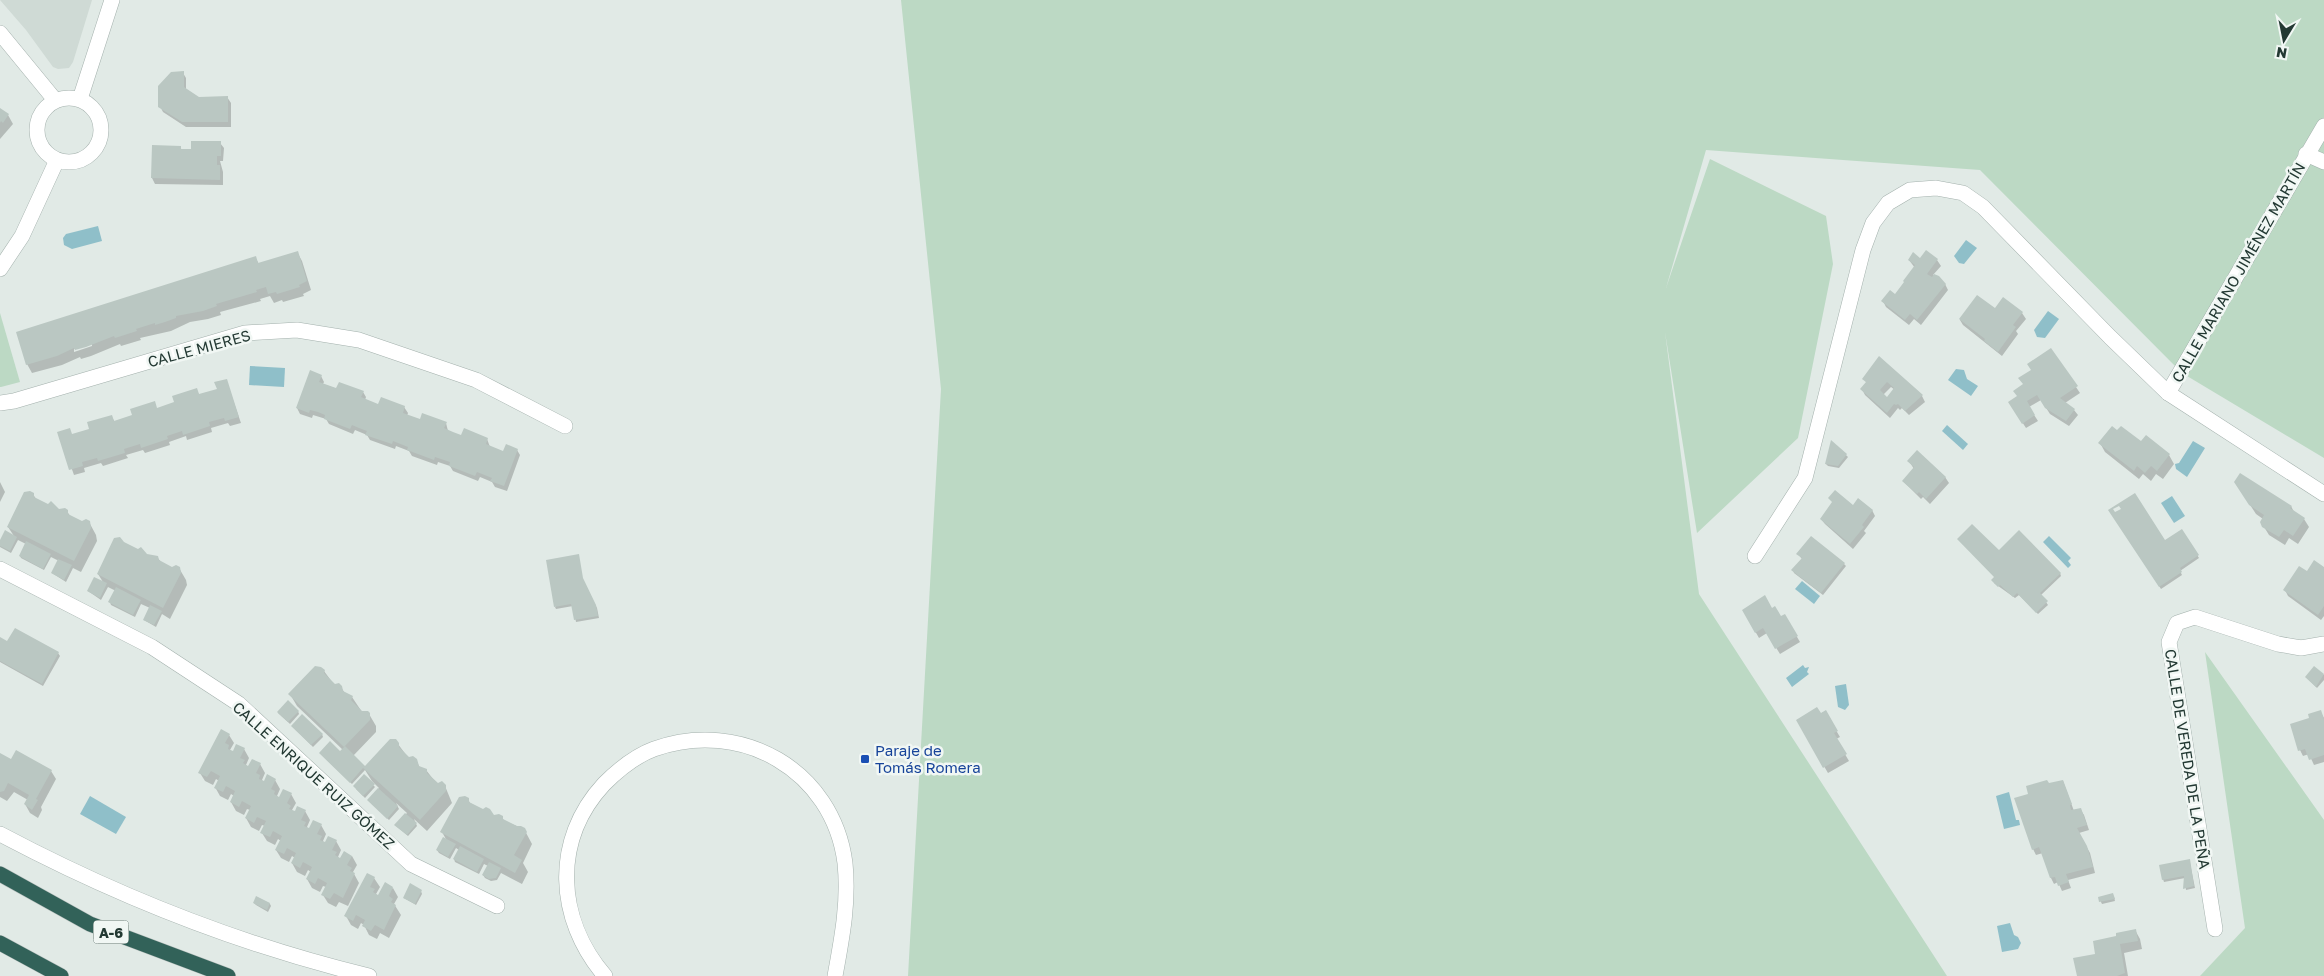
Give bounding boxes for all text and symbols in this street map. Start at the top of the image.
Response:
north arrow [2259,15,2309,65]
text: N [2275,44,2288,63]
street label: CALLE MARIANO JIMÉNEZ MARTÍN [2167,159,2309,385]
street label: CALLE MIERES [146,326,252,370]
street label: CALLE DE VEREDA DE LA PEÑA [2162,648,2214,870]
street label: CALLE ENRIQUE RUIZ GÓMEZ [229,698,399,852]
place label: Paraje de Tomás Romera [875,741,981,776]
marker: Paraje de Tomás Romera [859,753,871,765]
road number: A-6 [94,920,128,944]

